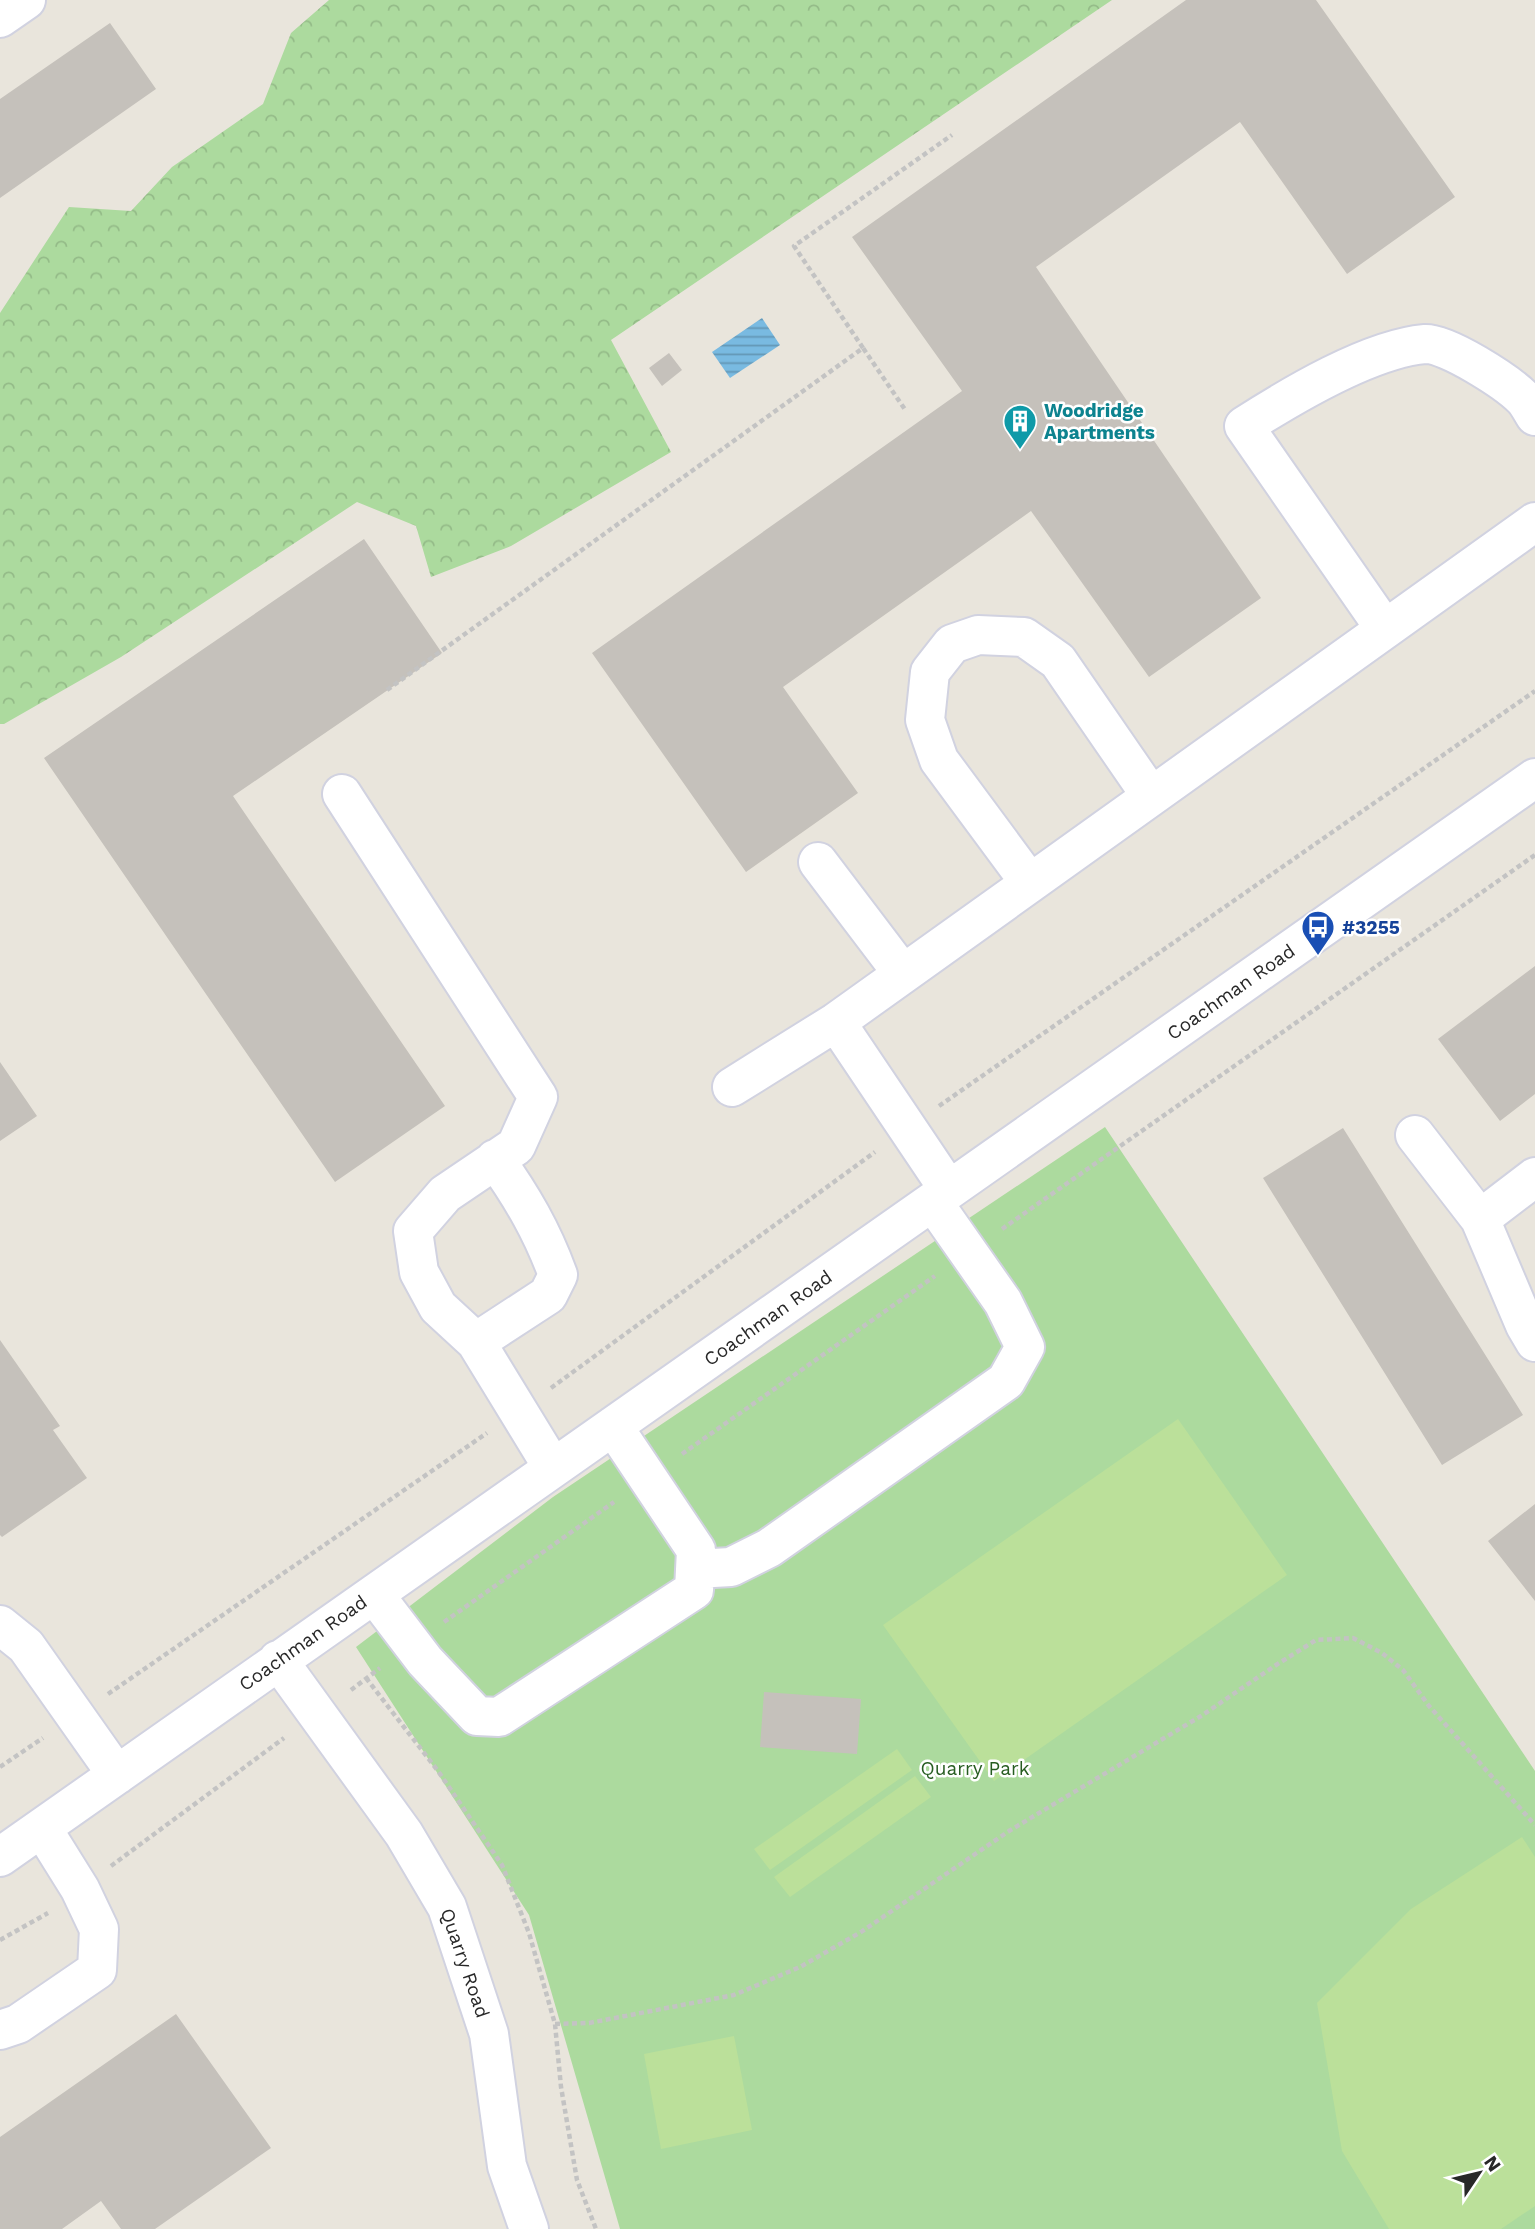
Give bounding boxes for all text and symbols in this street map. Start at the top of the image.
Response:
place label: Woodridge Apartments [1044,399,1155,444]
building icon: Woodridge Apartments [1001,402,1039,451]
bus stop icon: #3255 [1299,908,1337,957]
place label: #3255 [1342,916,1400,939]
street label: Coachman Road [1163,939,1299,1045]
street label: Coachman Road [700,1265,836,1371]
street label: Coachman Road [235,1590,371,1696]
park label: Quarry Park [921,1757,1030,1780]
street label: Quarry Road [436,1905,494,2021]
north arrow [1444,2138,1514,2208]
text: N [1479,2151,1506,2176]

